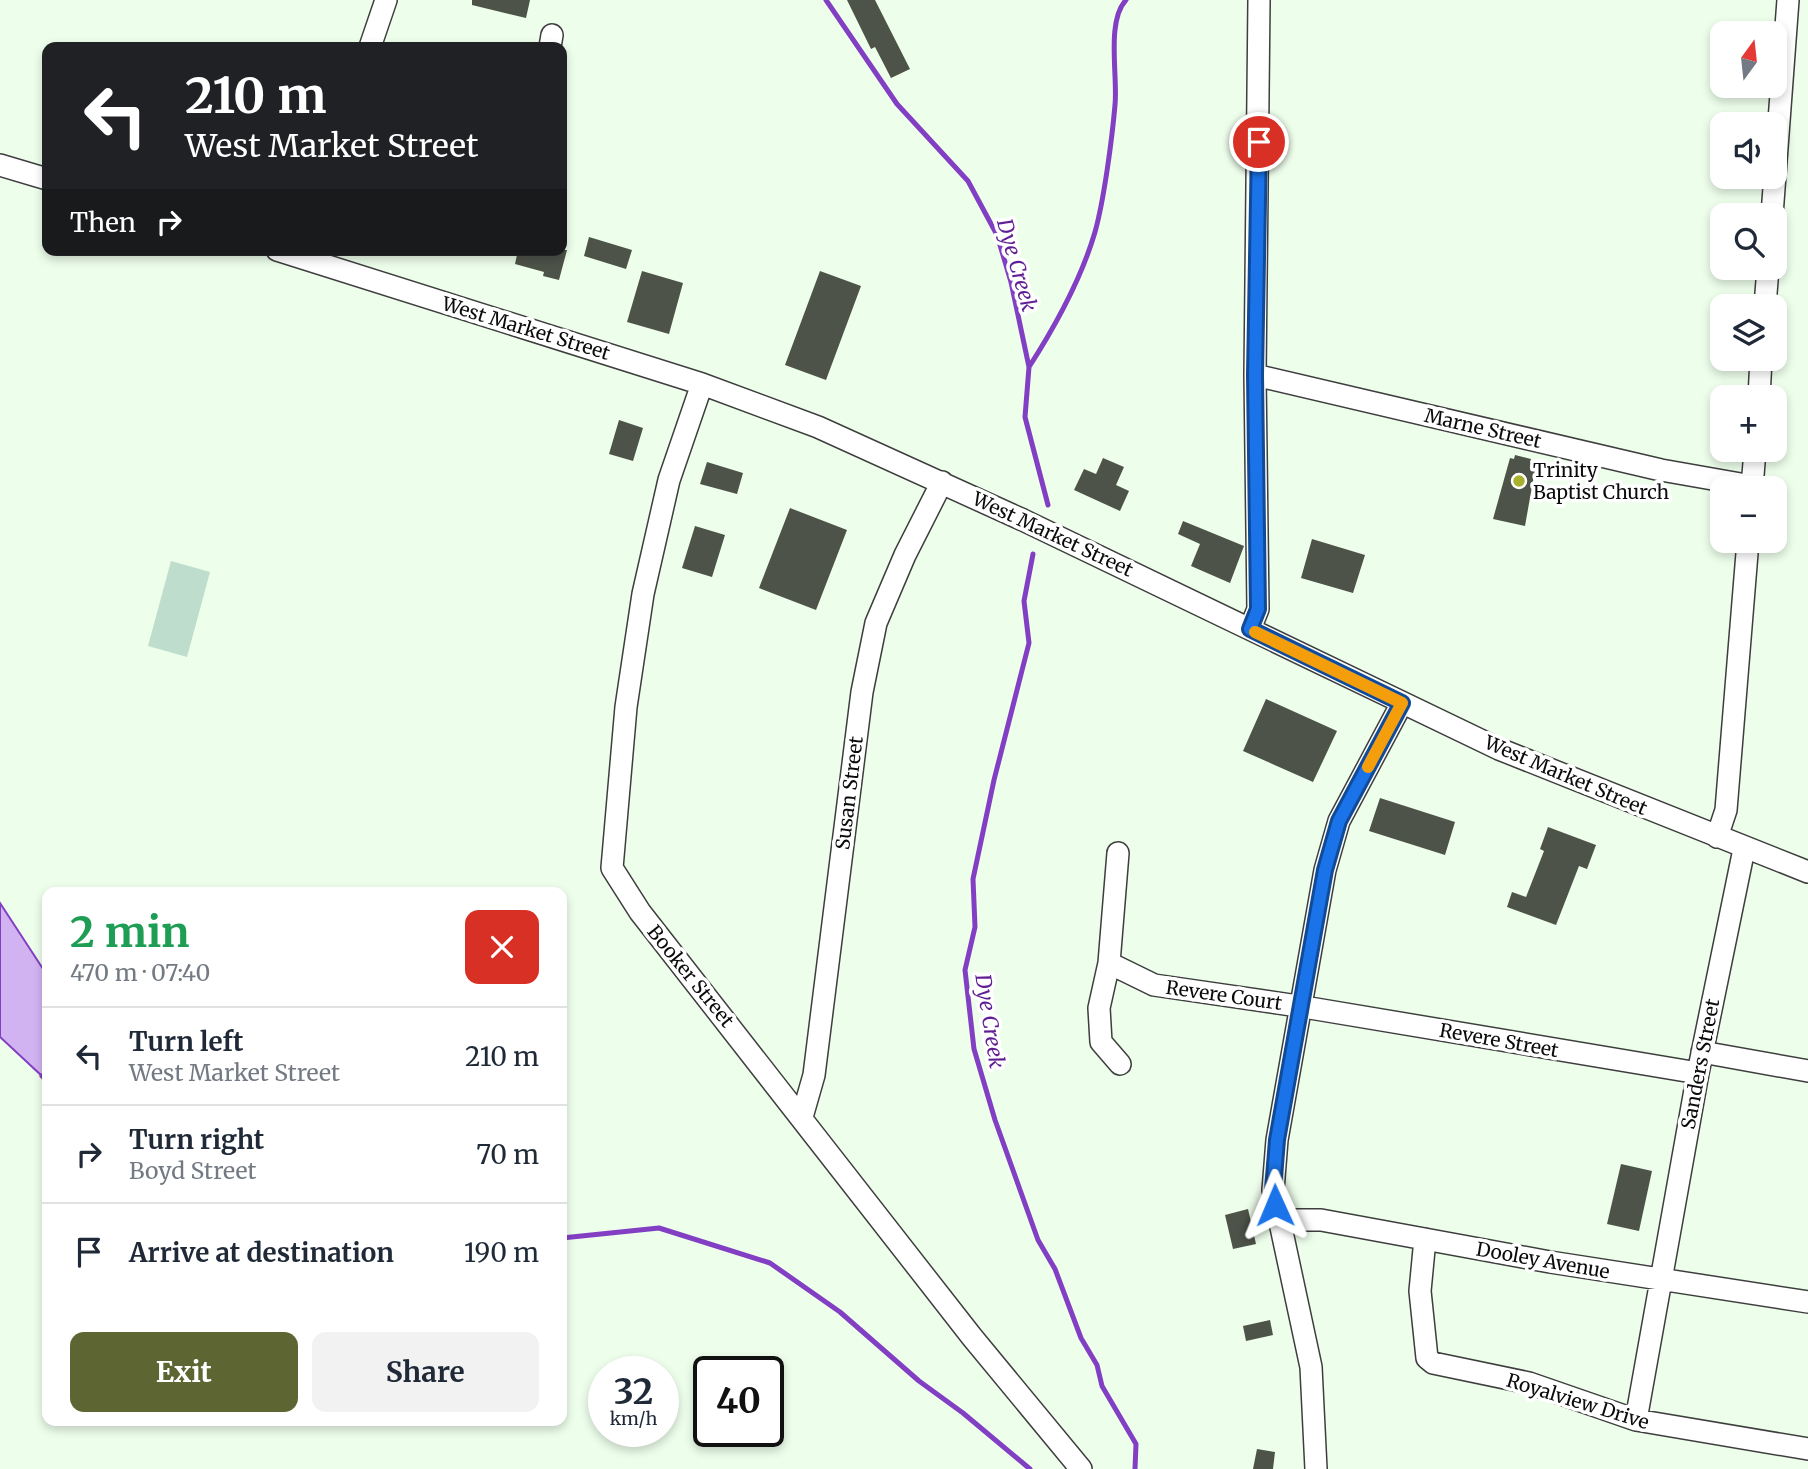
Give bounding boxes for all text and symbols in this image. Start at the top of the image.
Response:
north arrow [1710,21,1787,98]
map controls [1710,21,1787,553]
text: 210 m [185,65,326,126]
icon: left [70,70,161,161]
pin [1229,112,1289,172]
button: sound [1710,112,1787,189]
icon: arrive [1240,123,1278,161]
text: West Market Street [185,126,479,166]
icon: right [150,203,188,241]
button: search [1710,203,1787,280]
text: Then [70,206,136,239]
water label: Dye Creek [991,215,1043,315]
street label: West Market Street [438,291,613,365]
button: layers [1710,294,1787,371]
button: + [1710,385,1787,462]
street label: Marne Street [1422,403,1544,453]
place label: Trinity Baptist Church [1533,458,1669,504]
marker: Trinity Baptist Church [1511,473,1527,489]
button: − [1710,476,1787,553]
street label: West Market Street [968,486,1138,582]
street label: West Market Street [1480,730,1651,820]
street label: Susan Street [830,734,868,851]
text: 2 min [70,906,190,958]
button: close [465,910,539,984]
street label: Booker Street [642,920,740,1032]
text: 470 m · 07:40 [70,958,210,987]
water label: Dye Creek [969,971,1011,1071]
street label: Revere Court [1164,975,1284,1015]
street label: Sanders Street [1676,996,1725,1131]
street label: Revere Street [1438,1018,1561,1062]
text: Turn left [129,1025,243,1058]
icon: left [70,1037,108,1075]
text: 210 m [465,1040,539,1073]
text: West Market Street [129,1058,340,1087]
text: Turn right [129,1123,264,1156]
icon: right [70,1135,108,1173]
text: 70 m [476,1138,539,1171]
text: Boyd Street [129,1156,256,1185]
position arrow [1238,1168,1312,1242]
icon: arrive [70,1233,108,1271]
text: Arrive at destination [129,1236,394,1269]
text: 190 m [464,1236,539,1269]
street label: Dooley Avenue [1474,1236,1612,1284]
button: Exit [70,1332,298,1412]
button: Share [312,1332,539,1412]
speed limit sign: 40 [693,1356,784,1447]
street label: Royalview Drive [1504,1368,1652,1434]
text: 32 [614,1370,653,1414]
text: km/h [610,1407,657,1430]

